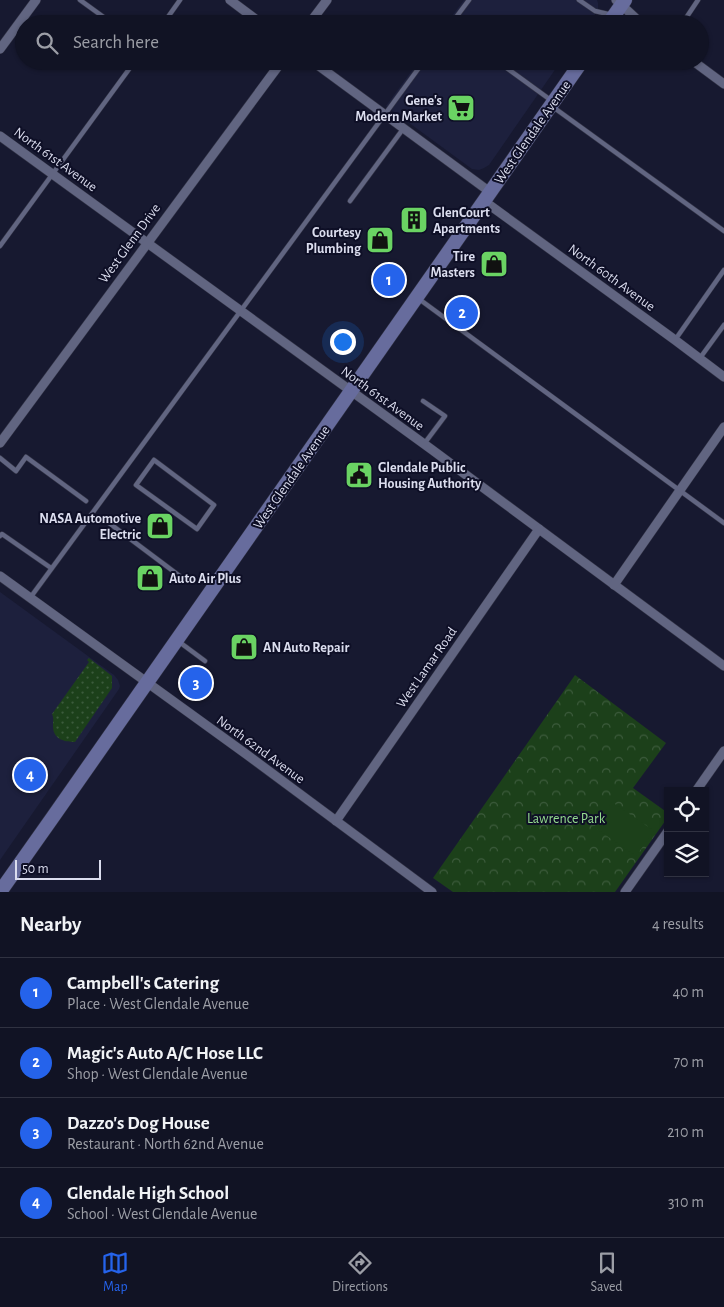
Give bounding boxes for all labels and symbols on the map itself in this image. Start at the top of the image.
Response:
street label: West Glendale Avenue [492,78,574,187]
supermarket icon: Gene's Modern Market [446,93,476,123]
place label: Gene's Modern Market [355,94,442,124]
street label: North 61st Avenue [11,125,99,194]
street label: West Glenn Drive [96,201,163,286]
building icon: GlenCourt Apartments [399,205,429,235]
place label: GlenCourt Apartments [433,206,500,236]
shop icon: Courtesy Plumbing [365,225,395,255]
place label: Courtesy Plumbing [306,226,362,256]
street label: North 60th Avenue [565,242,657,314]
shop icon: Tire Masters [479,249,509,279]
place label: Tire Masters [430,250,475,280]
pin: 1 [373,261,405,299]
pin: 2 [446,294,478,332]
your location [330,329,356,355]
street label: North 61st Avenue [338,364,426,433]
street label: West Glendale Avenue [251,423,333,532]
public building icon: Glendale Public Housing Authority [344,460,374,490]
place label: Glendale Public Housing Authority [378,461,482,491]
shop icon: NASA Automotive Electric [145,511,175,541]
place label: NASA Automotive Electric [39,512,142,542]
shop icon: Auto Air Plus [135,563,165,593]
place label: Auto Air Plus [169,572,241,586]
street label: West Lamar Road [394,625,460,710]
shop icon: AN Auto Repair [229,632,259,662]
place label: AN Auto Repair [263,641,349,655]
pin: 3 [180,664,212,702]
street label: North 62nd Avenue [214,713,307,786]
pin: 4 [14,756,46,794]
park label: Lawrence Park [527,812,606,826]
scale bar [15,857,101,880]

